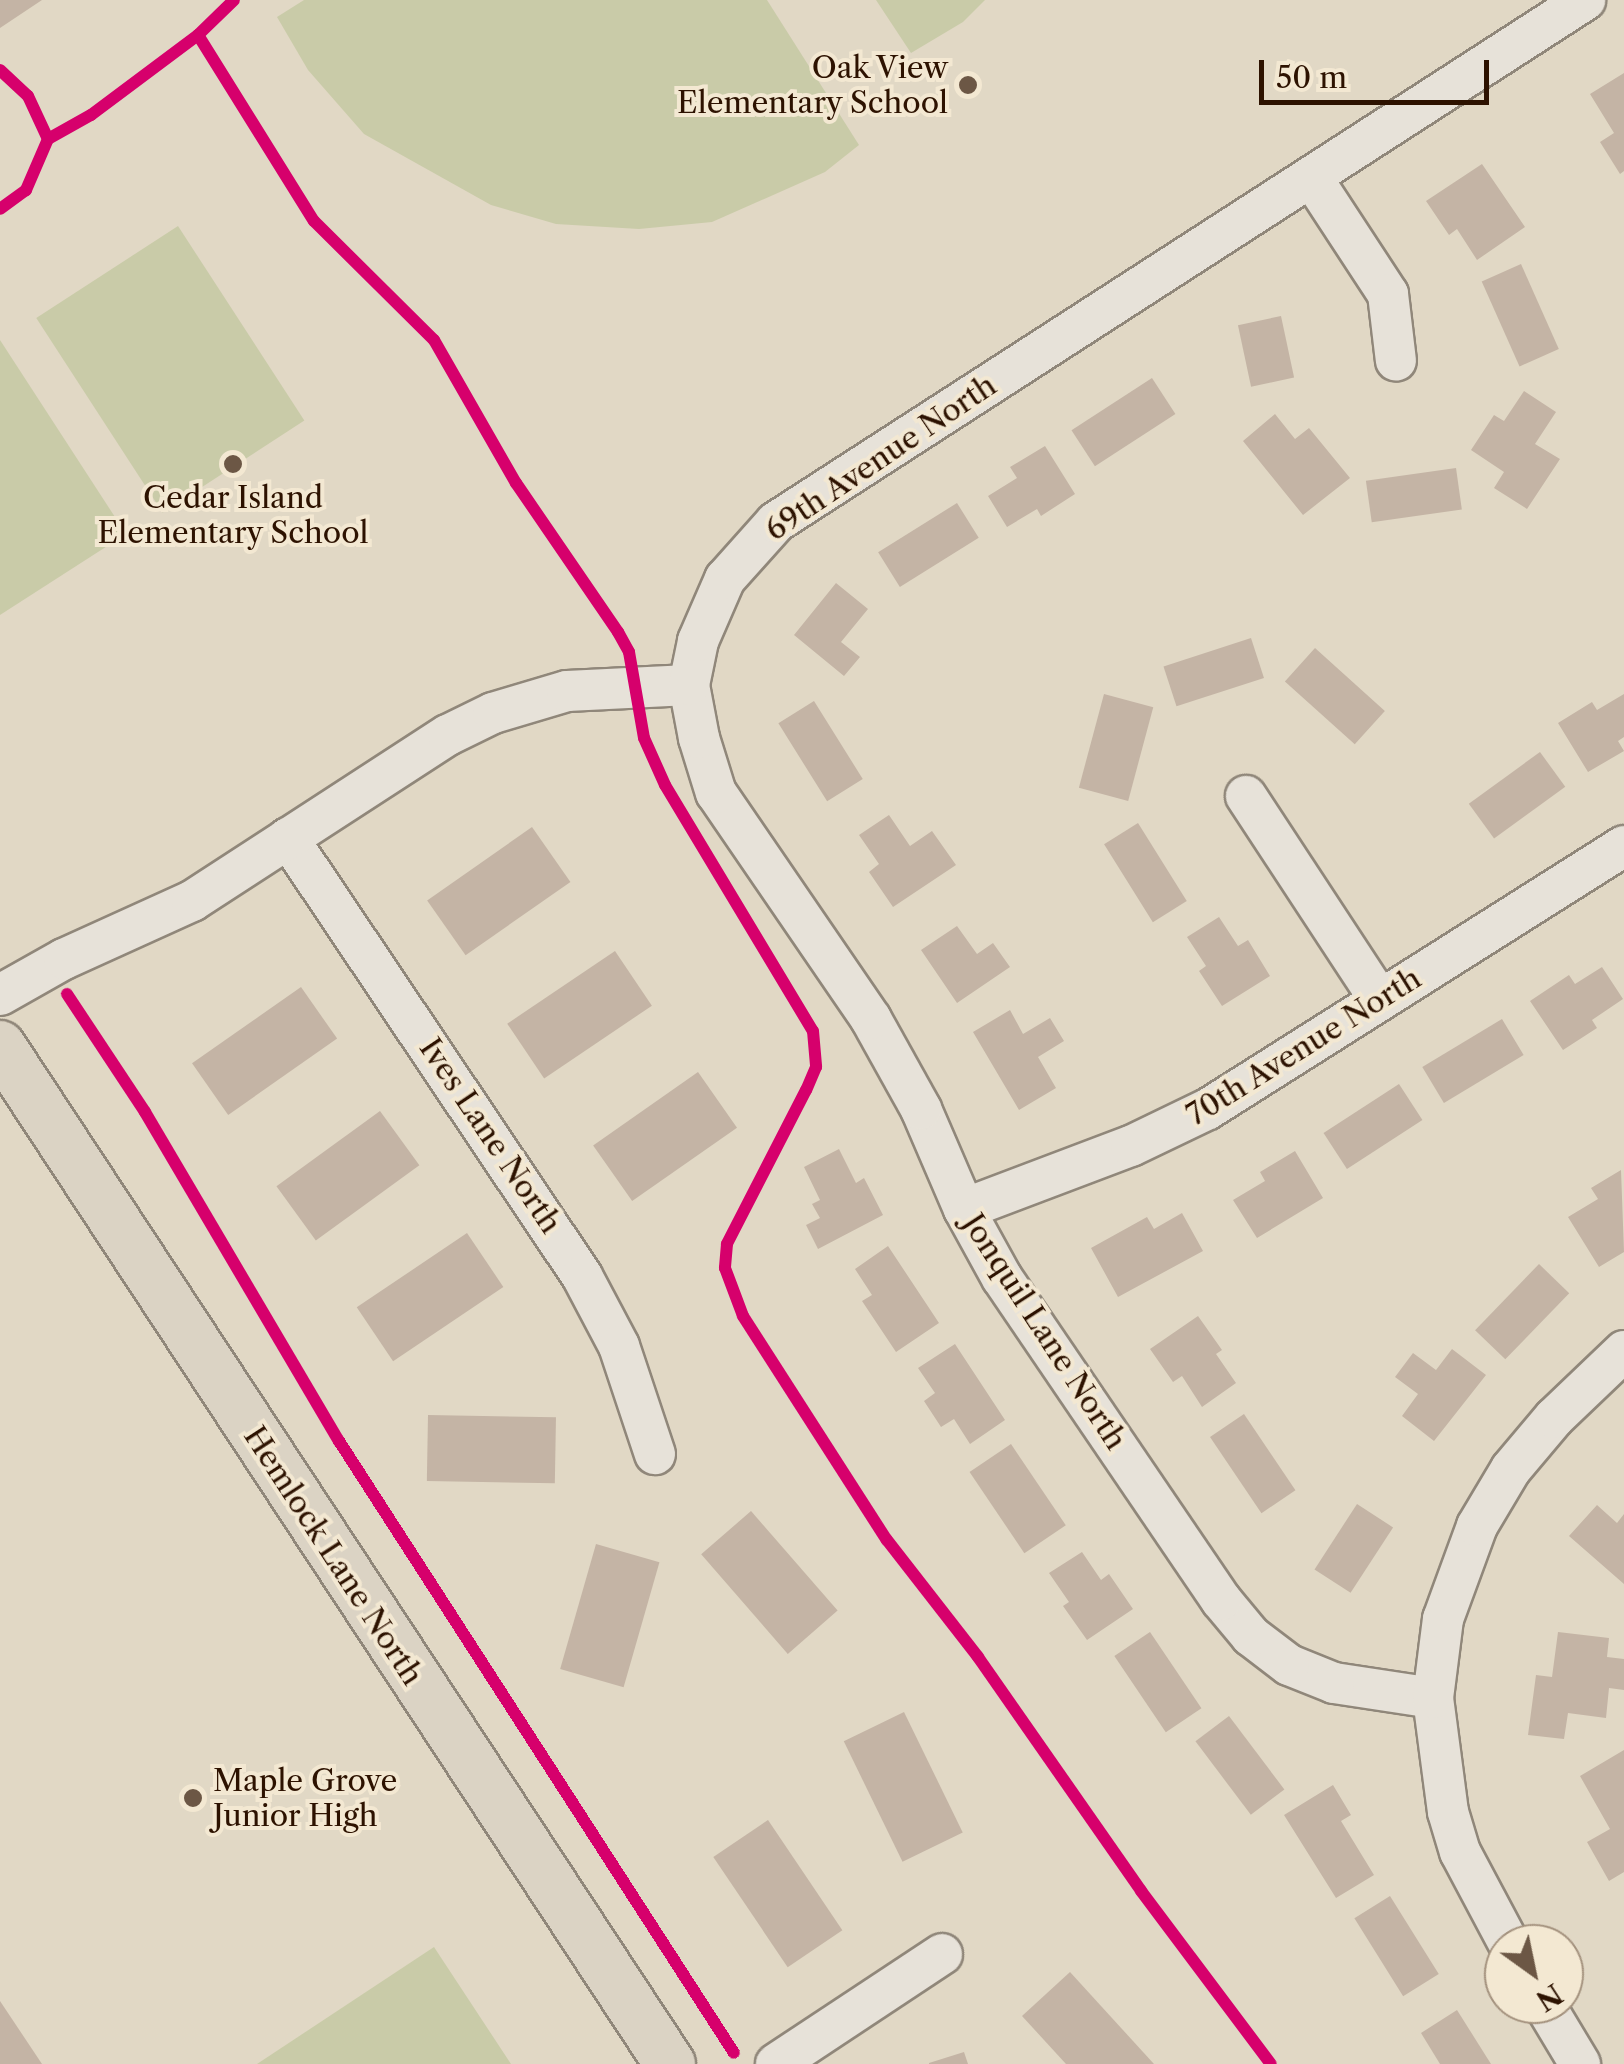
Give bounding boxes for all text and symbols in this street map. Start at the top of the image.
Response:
scale bar [1264,40,1494,102]
place label: Oak View Elementary School [676,50,948,120]
text: 50 m [1276,59,1347,96]
marker: Oak View Elementary School [957,74,979,96]
street label: 69th Avenue North [758,367,1004,549]
marker: Cedar Island Elementary School [222,453,244,475]
place label: Cedar Island Elementary School [97,480,369,550]
street label: 70th Avenue North [1180,960,1428,1134]
street label: Ives Lane North [412,1032,568,1240]
street label: Jonquil Lane North [954,1208,1134,1456]
street label: Hemlock Lane North [236,1420,430,1692]
place label: Maple Grove Junior High [213,1763,397,1834]
marker: Maple Grove Junior High [182,1787,204,1809]
north arrow [1484,1924,1584,2024]
text: N [1530,1977,1569,2018]

